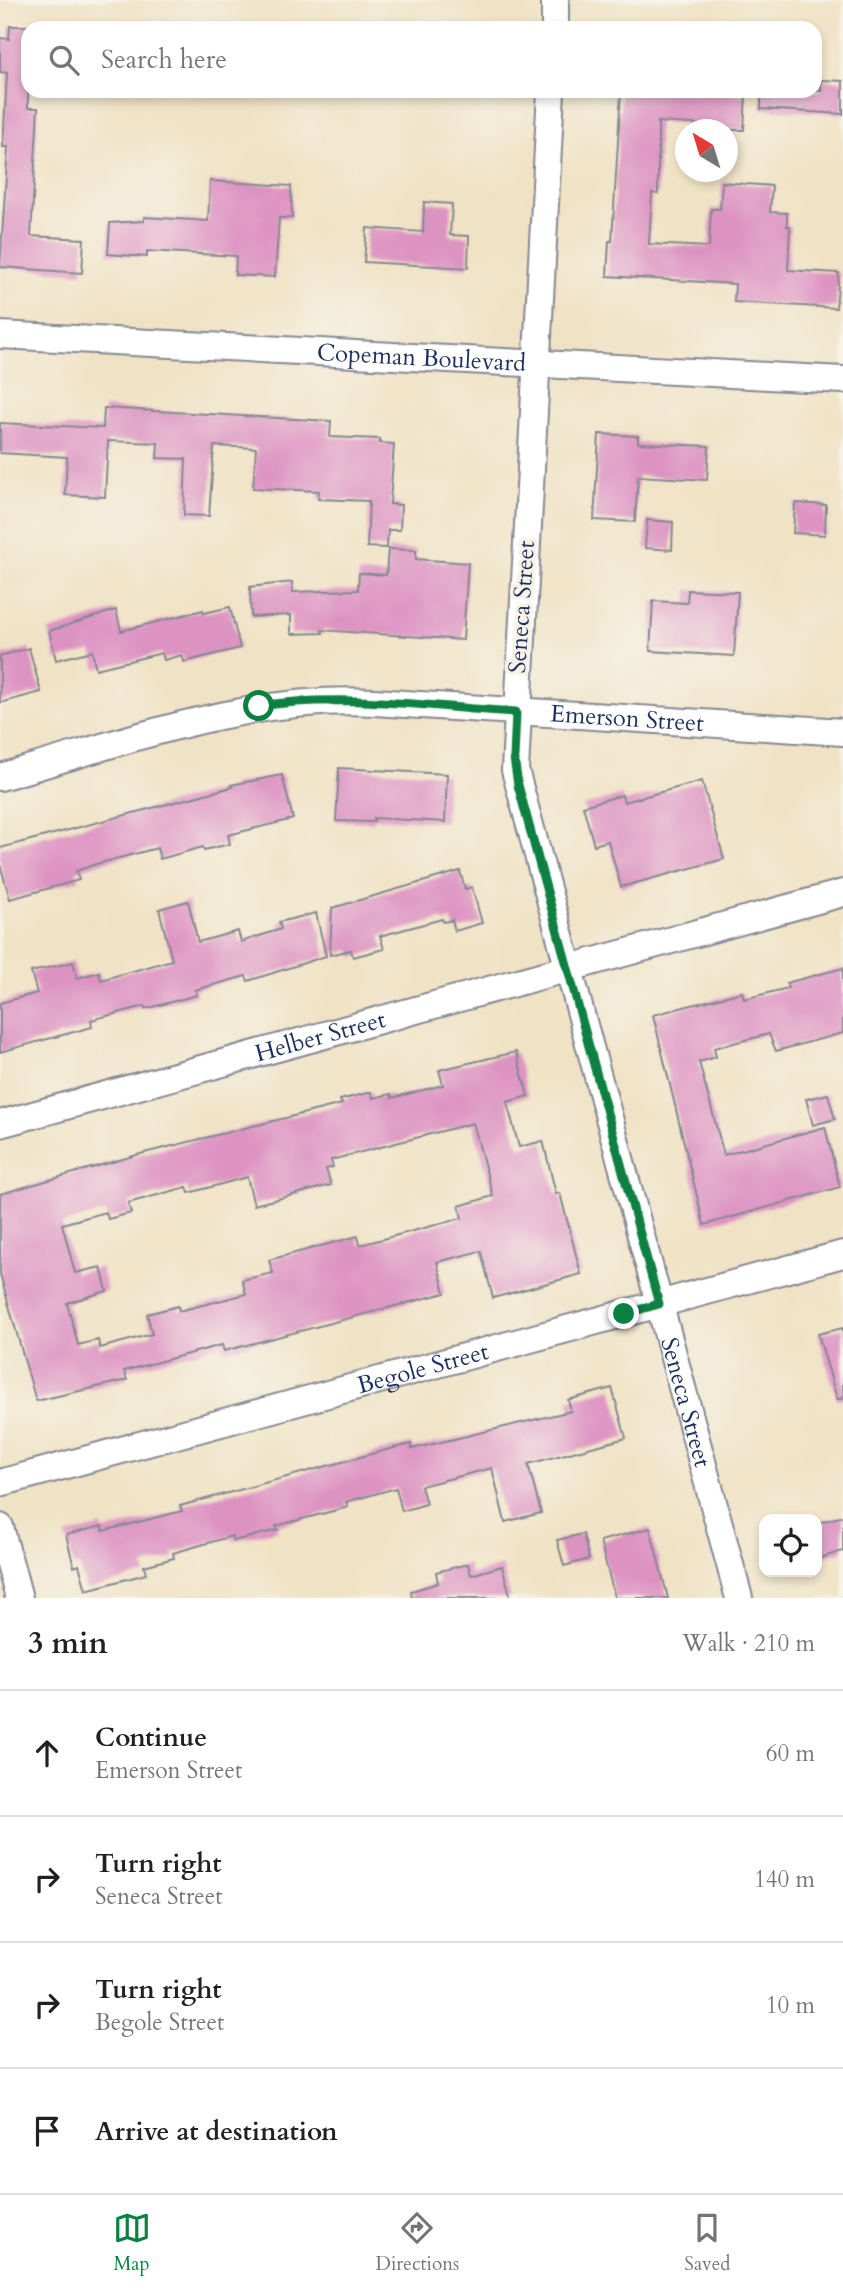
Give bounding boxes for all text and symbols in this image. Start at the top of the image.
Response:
search box [21,21,822,98]
icon: search [45,41,83,79]
text: Search here [101,42,227,77]
north arrow [675,119,738,182]
street label: Copeman Boulevard [316,335,527,380]
street label: Seneca Street [501,539,543,674]
route start [243,690,274,721]
street label: Emerson Street [549,697,705,740]
street label: Helber Street [251,1003,390,1070]
route end [608,1298,639,1329]
street label: Begole Street [353,1334,493,1402]
street label: Seneca Street [653,1334,719,1471]
map controls [759,1514,822,1577]
button: locate [759,1514,822,1577]
text: 3 min [28,1623,108,1664]
text: Walk · 210 m [682,1628,815,1659]
text: Continue [95,1720,207,1755]
icon: ahead [28,1734,66,1772]
text: 60 m [766,1738,815,1769]
text: Emerson Street [95,1755,242,1786]
text: Turn right [95,1846,222,1881]
icon: right [28,1860,66,1898]
text: 140 m [754,1864,815,1895]
text: Seneca Street [95,1881,222,1912]
text: Turn right [95,1972,222,2007]
icon: right [28,1986,66,2024]
text: 10 m [766,1990,815,2021]
text: Begole Street [95,2007,224,2038]
icon: arrive [28,2112,66,2150]
text: Arrive at destination [95,2114,338,2149]
tab: Map [113,2209,151,2277]
tab: Directions [376,2209,459,2277]
tab: Saved [684,2209,730,2277]

